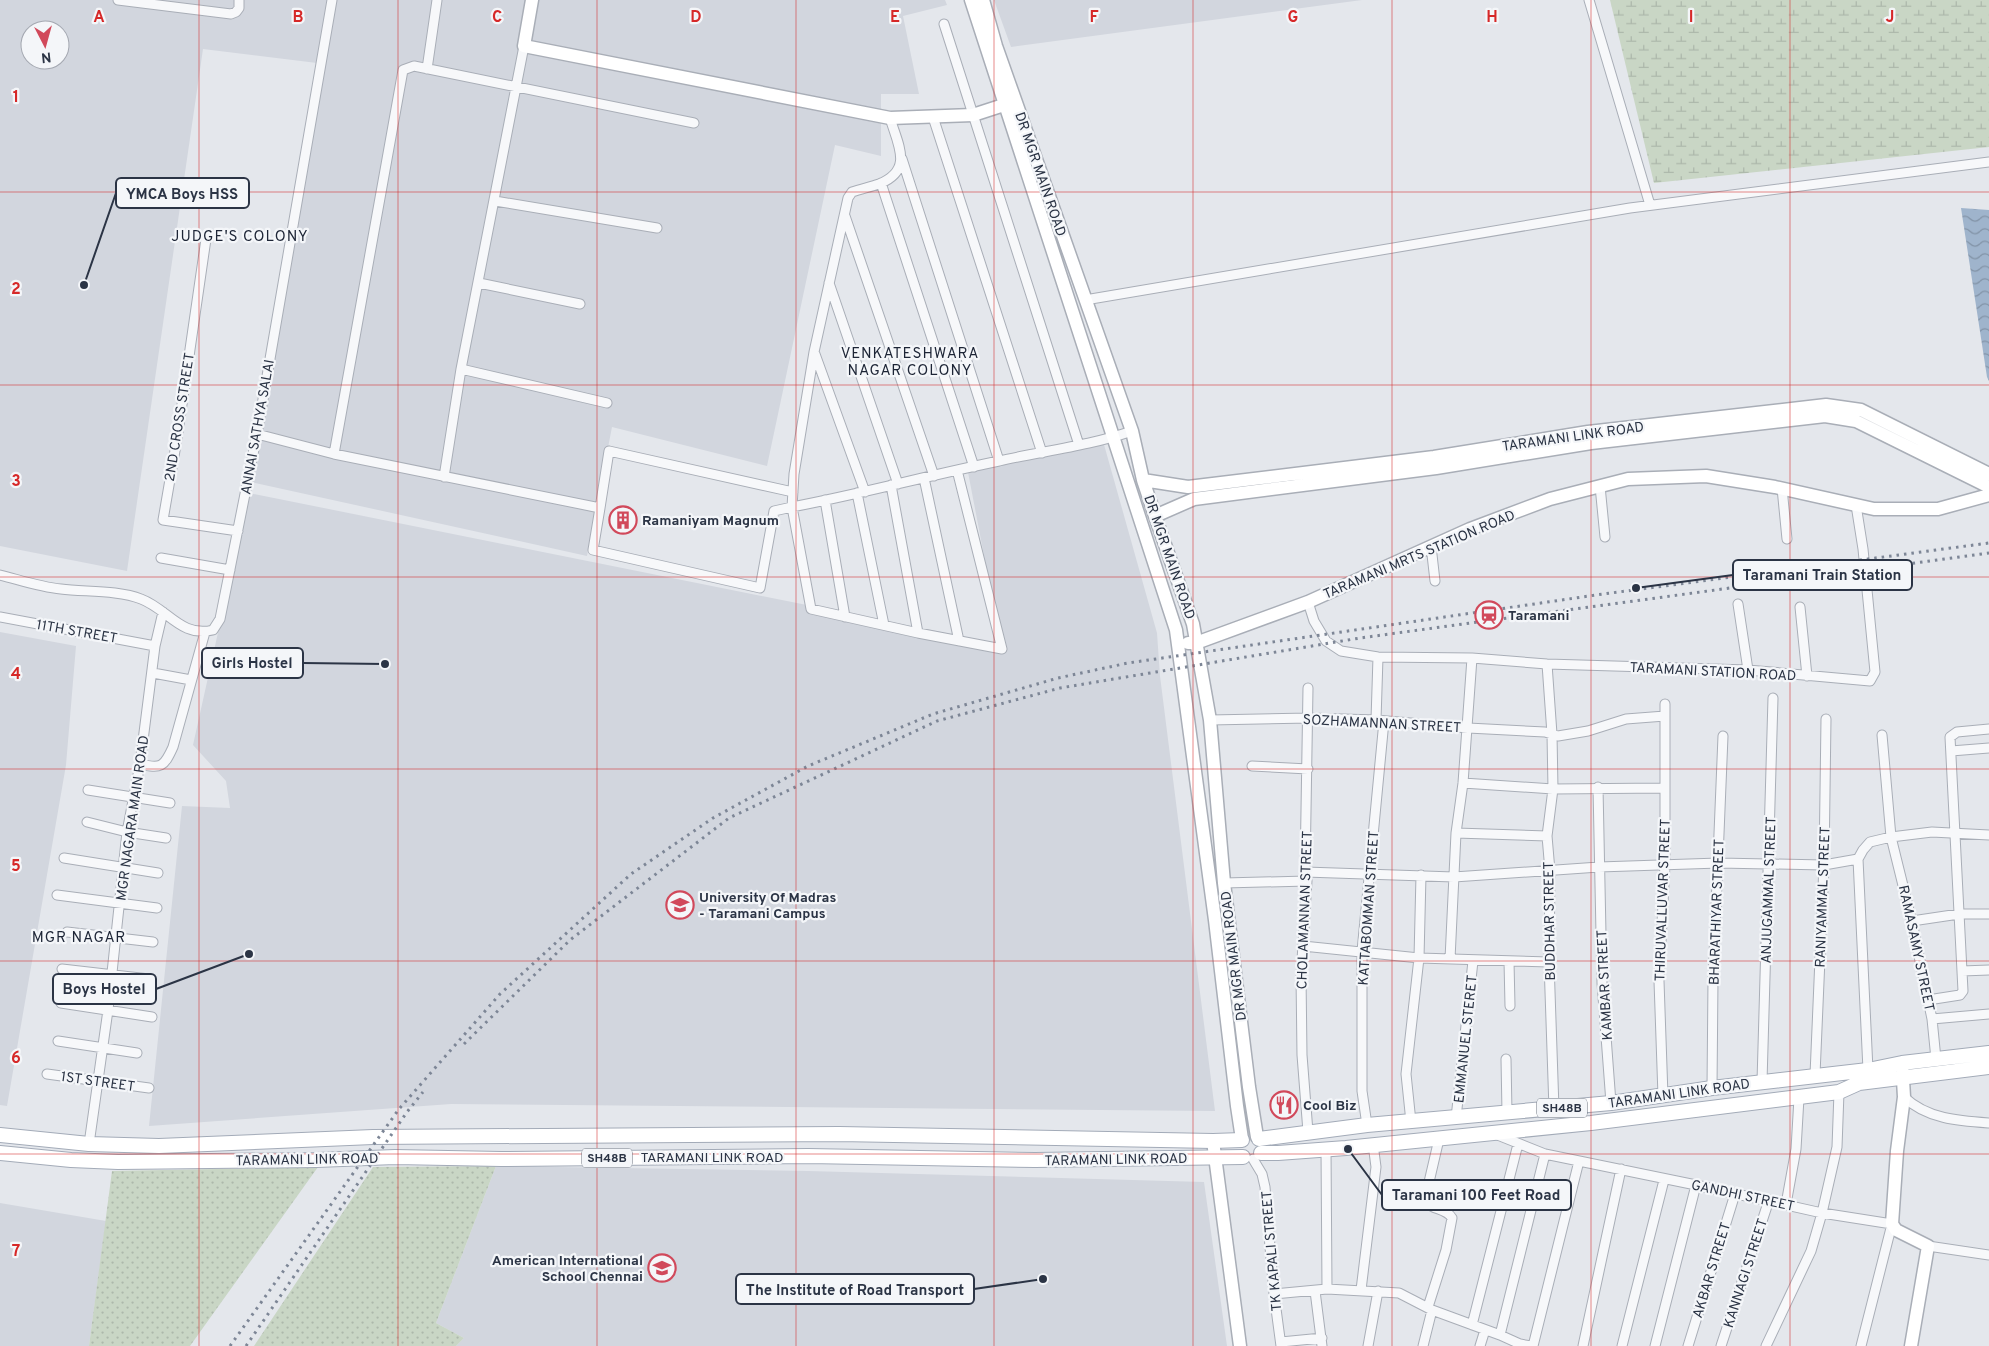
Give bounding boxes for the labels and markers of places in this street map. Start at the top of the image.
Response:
callout: YMCA Boys HSS [116,178,249,208]
building icon: Ramaniyam Magnum [608,505,638,535]
place label: Ramaniyam Magnum [642,513,779,530]
callout: Taramani Train Station [1733,560,1912,590]
station icon: Taramani [1474,600,1504,630]
place label: Taramani [1508,608,1569,625]
callout: Girls Hostel [202,648,303,678]
school or university icon: University Of Madras - Taramani Campus [665,890,695,920]
place label: University Of Madras - Taramani Campus [699,890,836,923]
callout: Boys Hostel [53,974,156,1004]
restaurant icon: Cool Biz [1269,1090,1299,1120]
place label: Cool Biz [1303,1098,1357,1115]
callout: Taramani 100 Feet Road [1382,1180,1571,1210]
place label: American International School Chennai [492,1253,643,1286]
school or university icon: American International School Chennai [647,1253,677,1283]
callout: The Institute of Road Transport [736,1274,974,1304]

